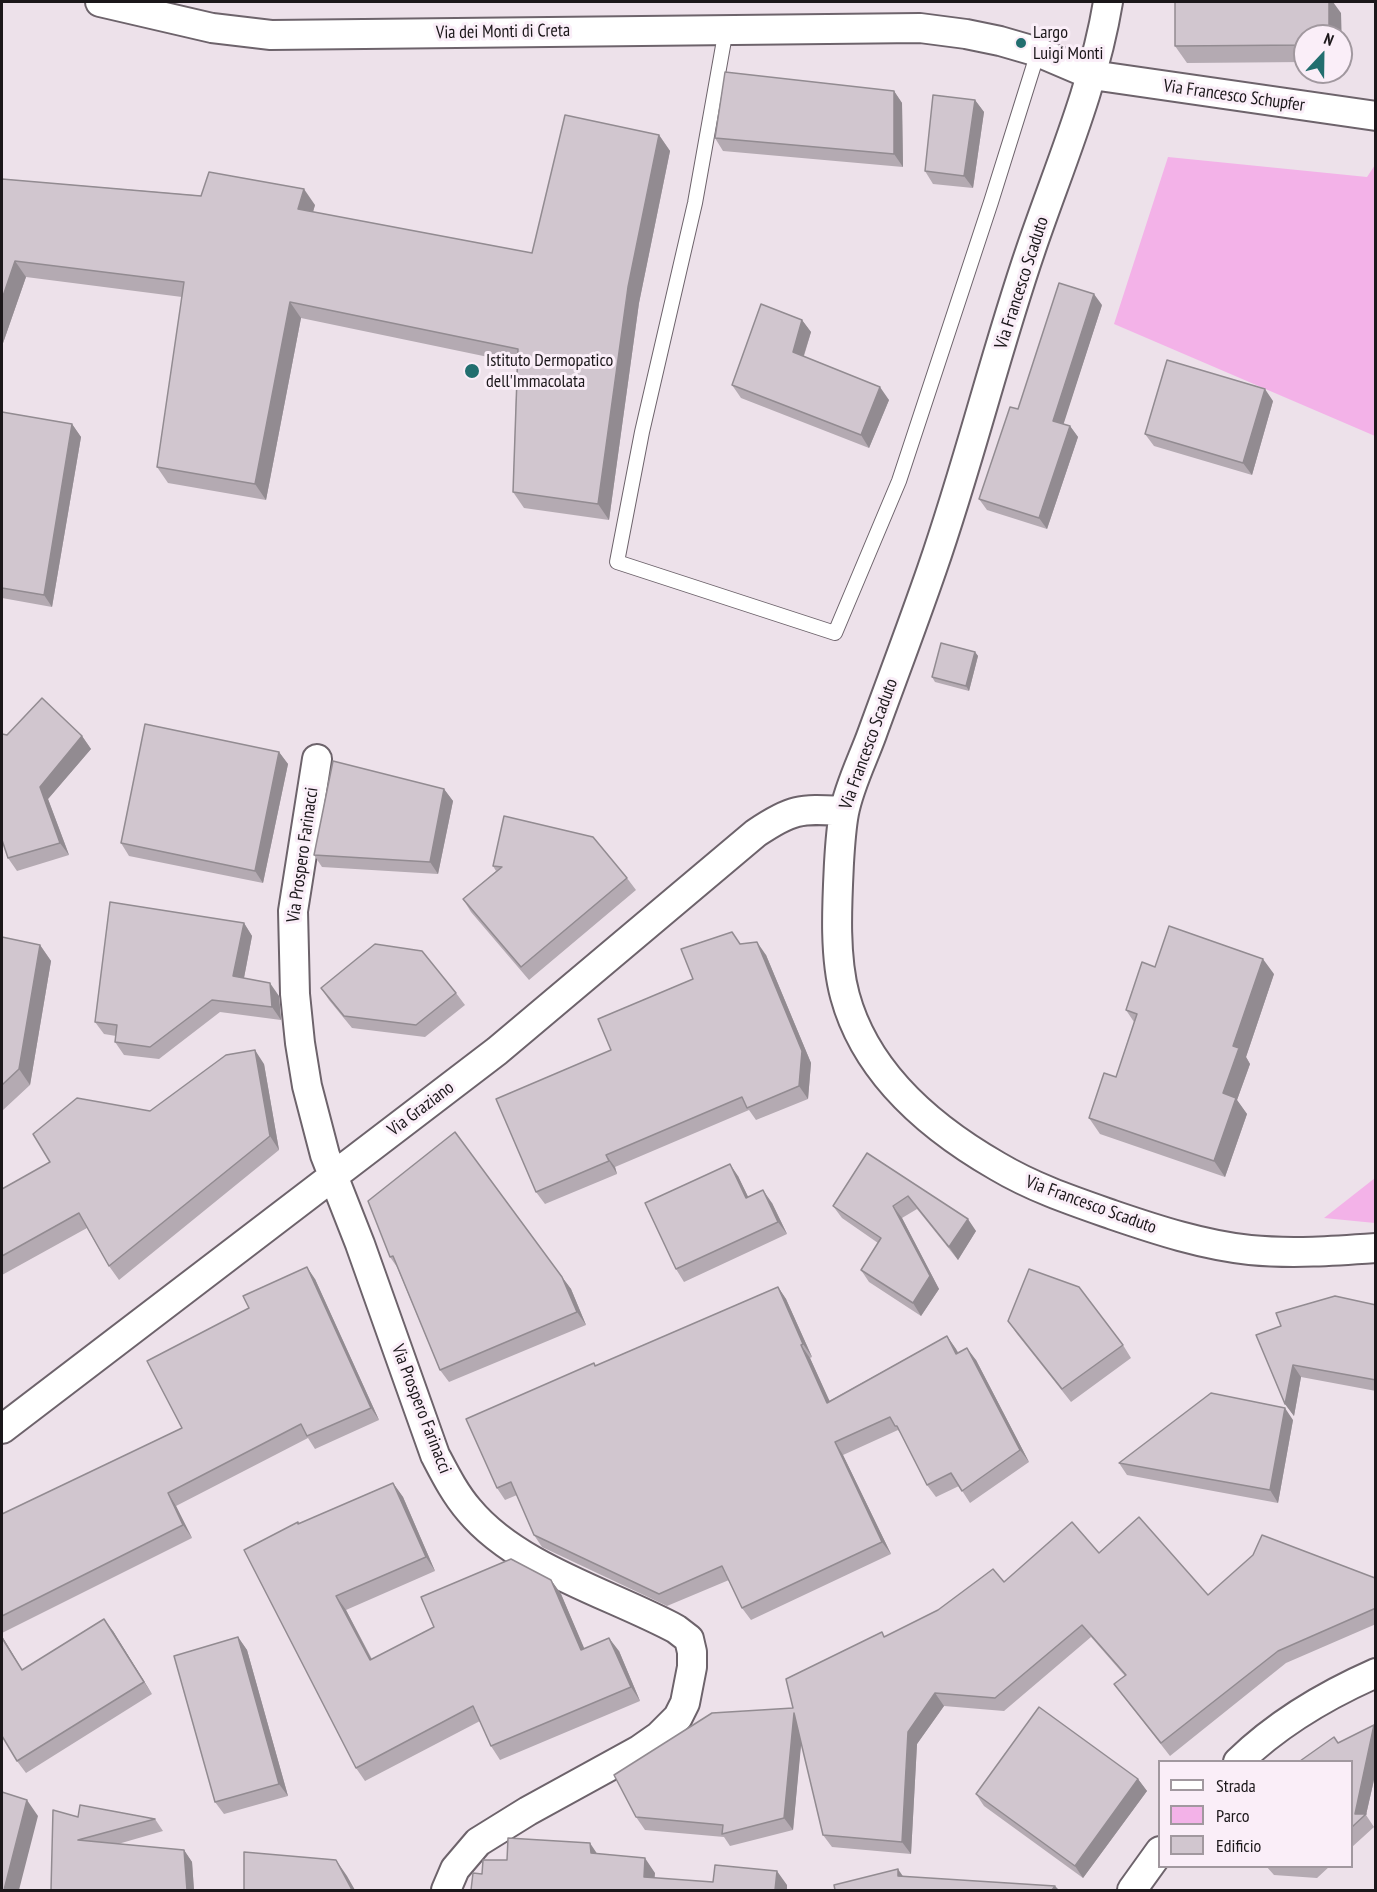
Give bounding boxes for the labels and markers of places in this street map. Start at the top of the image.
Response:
place label: Largo Luigi Monti [1033,22,1103,64]
marker: Largo Luigi Monti [1014,36,1028,50]
place label: Istituto Dermopatico dell'Immacolata [486,350,613,392]
marker: Istituto Dermopatico dell'Immacolata [463,362,481,380]

